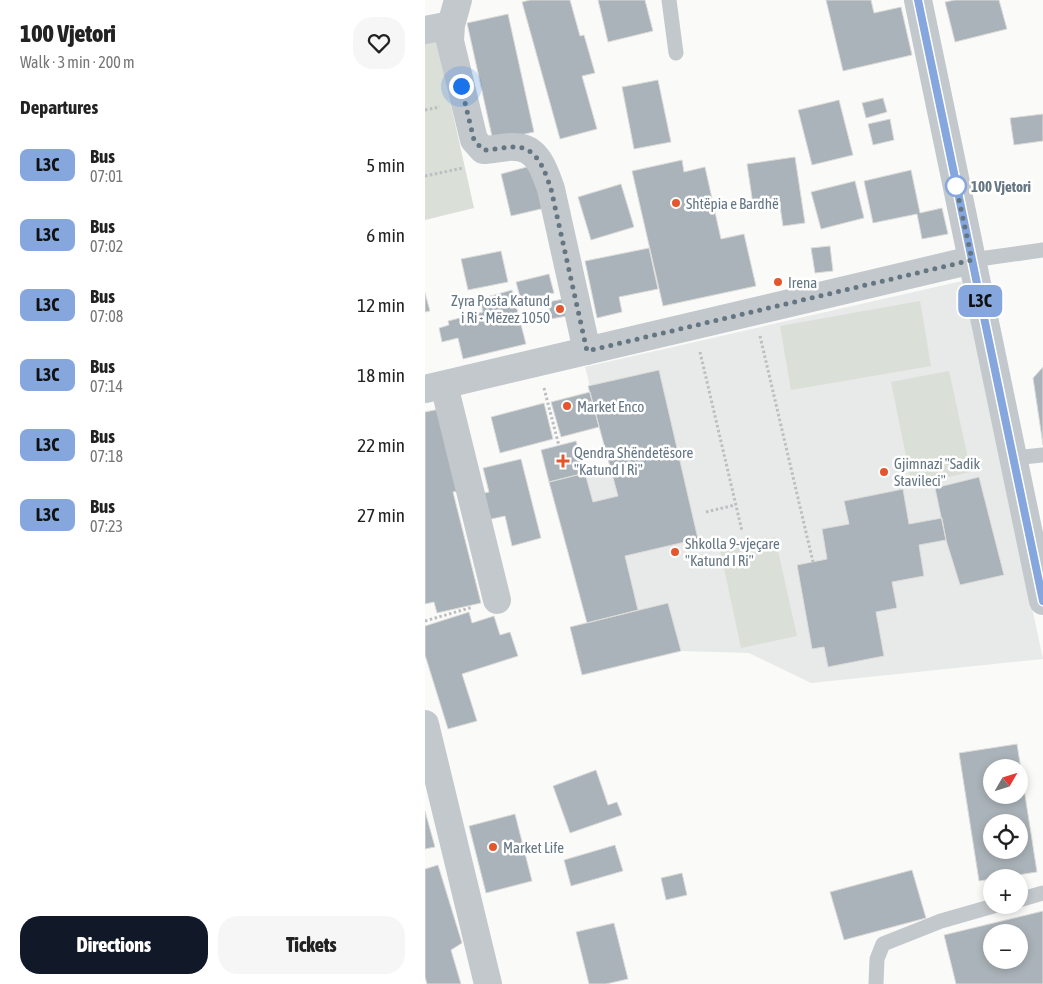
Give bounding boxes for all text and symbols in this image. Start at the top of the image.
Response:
button: heart [353,17,405,69]
text: 100 Vjetori [20,20,116,47]
text: Walk · 3 min · 200 m [20,53,134,71]
your location [449,74,474,99]
text: Departures [20,96,98,118]
text: Bus [90,145,115,167]
text: L3C [36,154,59,175]
text: 5 min [366,154,405,176]
text: 07:01 [90,167,123,185]
marker: 100 Vjetori [945,175,967,197]
place label: 100 Vjetori [971,178,1031,195]
place label: Shtëpia e Bardhë [686,195,779,212]
marker: Shtëpia e Bardhë [670,197,682,209]
text: Bus [90,215,115,237]
text: L3C [36,224,59,245]
text: 6 min [366,224,405,246]
text: 07:02 [90,237,123,255]
place label: Irena [788,274,817,291]
marker: Irena [772,276,784,288]
text: Bus [90,285,115,307]
line badge: L3C [951,285,1009,317]
text: L3C [968,290,992,311]
place label: Zyra Posta Katund i Ri - Mëzez 1050 [451,292,550,326]
text: L3C [36,294,59,315]
text: 12 min [357,294,405,316]
marker: Zyra Posta Katund i Ri - Mëzez 1050 [554,303,566,315]
text: 07:08 [90,307,123,325]
text: Bus [90,355,115,377]
text: L3C [36,364,59,385]
text: 18 min [357,364,405,386]
text: 07:14 [90,377,123,395]
place label: Market Enco [577,398,644,415]
marker: Market Enco [561,400,573,412]
text: Bus [90,425,115,447]
text: L3C [36,434,59,455]
text: 22 min [357,434,405,456]
place label: Qendra Shëndetësore "Katund I Ri" [574,444,693,478]
text: 07:18 [90,447,123,465]
marker: Qendra Shëndetësore "Katund I Ri" [556,454,570,468]
place label: Gjimnazi "Sadik Stavileci" [894,455,981,489]
marker: Gjimnazi "Sadik Stavileci" [878,466,890,478]
text: Bus [90,495,115,517]
text: L3C [36,504,59,525]
text: 27 min [357,504,405,526]
text: 07:23 [90,517,123,535]
place label: Shkolla 9-vjeçare "Katund I Ri" [685,535,780,569]
marker: Shkolla 9-vjeçare "Katund I Ri" [669,546,681,558]
north arrow [983,759,1027,804]
map controls [983,759,1028,969]
button: locate [983,814,1028,859]
place label: Market Life [503,839,564,856]
marker: Market Life [487,841,499,853]
button: + [983,869,1028,914]
button: Directions [20,916,208,974]
button: Tickets [218,916,405,974]
button: − [983,924,1028,969]

